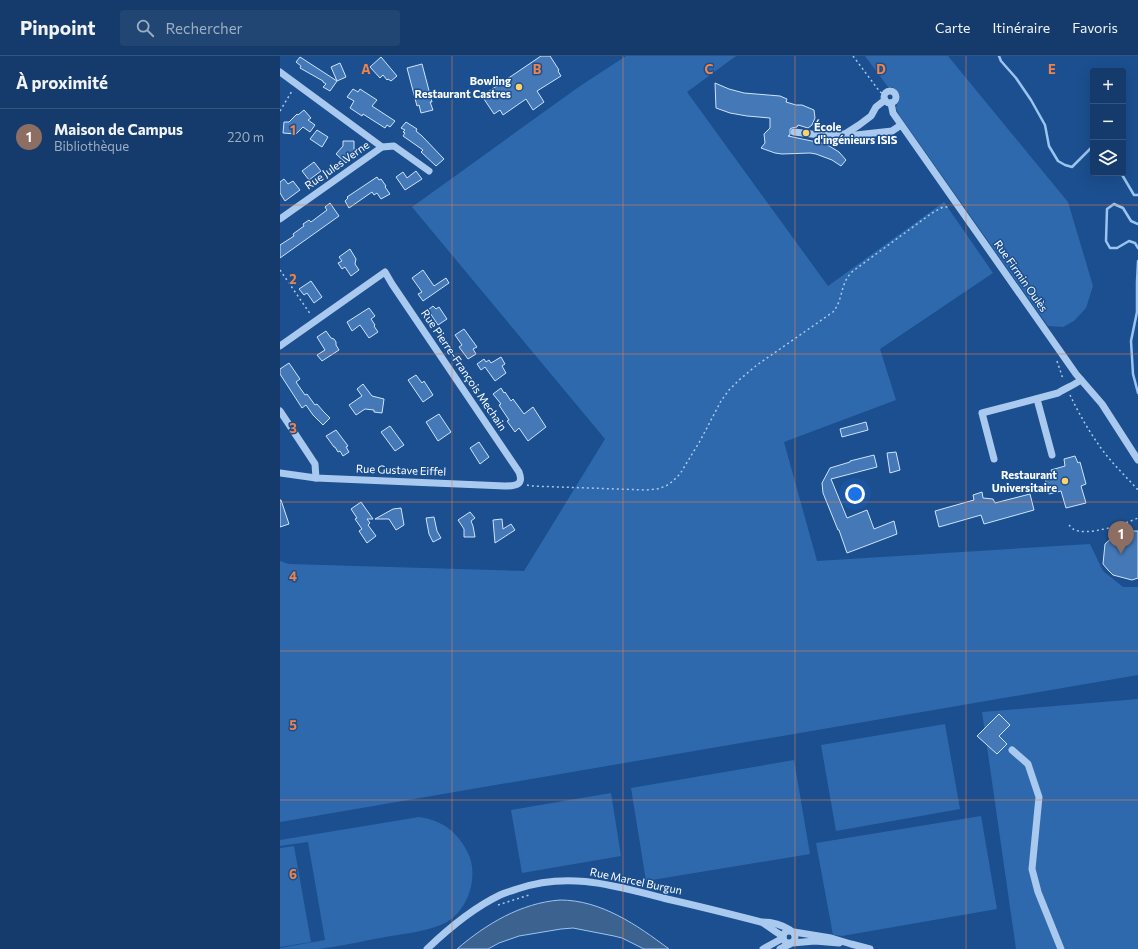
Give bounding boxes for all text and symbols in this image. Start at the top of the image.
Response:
search box [120,10,400,46]
text: Pinpoint [20,16,96,39]
icon: search [134,17,156,39]
text: Rechercher [166,19,243,37]
text: Carte [935,19,970,36]
text: Itinéraire [992,19,1050,36]
text: Favoris [1072,19,1118,36]
text: A [361,61,371,77]
text: B [533,61,542,77]
text: C [705,61,714,77]
text: D [876,61,886,77]
text: E [1048,61,1056,77]
map controls [1090,68,1126,176]
button: + [1090,68,1126,104]
text: À proximité [16,72,108,93]
place label: Bowling Restaurant Castres [415,74,511,100]
marker: Bowling Restaurant Castres [514,82,524,92]
button: − [1090,104,1126,140]
place label: École d'ingénieurs ISIS [814,119,898,146]
text: Maison de Campus [54,120,183,138]
text: 1 [290,122,296,138]
marker: École d'ingénieurs ISIS [801,128,811,138]
text: 1 [26,129,32,145]
text: 220 m [227,129,264,145]
text: Bibliothèque [54,138,129,154]
street label: Rue Jules Verne [302,138,372,192]
button: layers [1090,140,1126,176]
street label: Rue Firmin Oulès [992,237,1051,314]
text: 2 [289,271,297,287]
street label: Rue Pierre-François Mechain [419,307,510,433]
text: 3 [289,420,297,436]
street label: Rue Gustave Eiffel [356,461,446,478]
place label: Restaurant Universitaire [992,468,1057,494]
marker: Restaurant Universitaire [1060,476,1070,486]
your location [845,484,865,504]
pin: 1 [1108,521,1134,554]
text: 4 [289,568,297,584]
text: 5 [289,717,297,733]
street label: Rue Marcel Burgun [589,864,683,897]
text: 6 [289,866,297,882]

